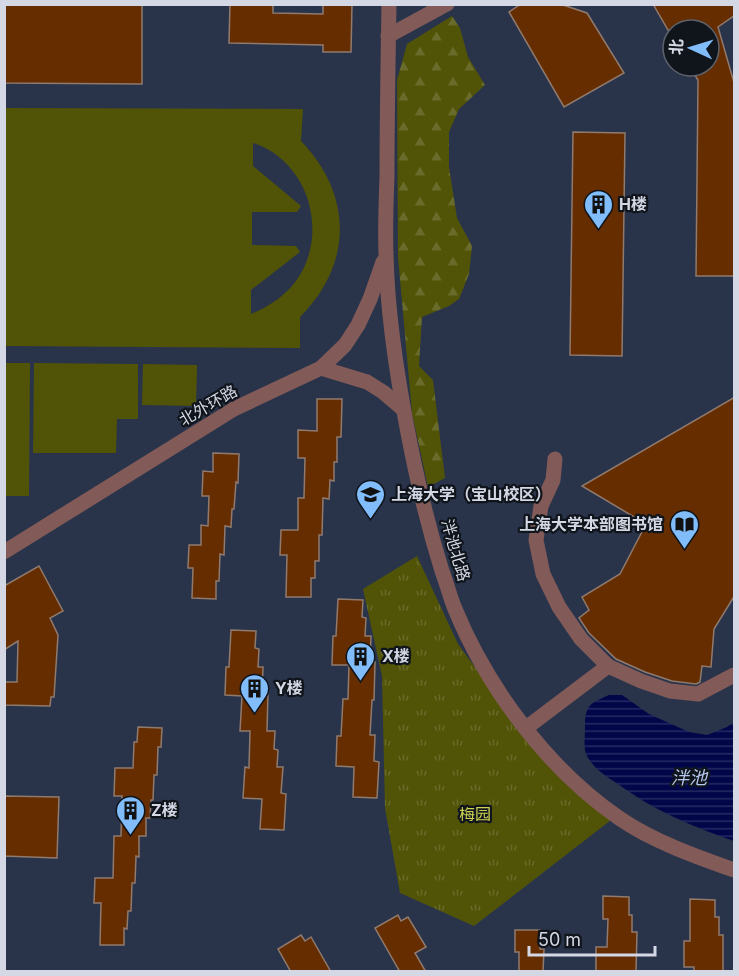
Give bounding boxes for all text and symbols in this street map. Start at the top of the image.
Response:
north arrow [661,18,721,78]
text: 北 [666,38,687,56]
building icon: H楼 [582,188,614,230]
place label: H楼 [619,194,647,214]
street label: 北外环路 [175,380,241,430]
school or university icon: 上海大学（宝山校区） [354,478,386,520]
place label: 上海大学（宝山校区） [391,484,551,504]
library icon: 上海大学本部图书馆 [668,508,700,550]
place label: 上海大学本部图书馆 [519,514,663,534]
street label: 泮池北路 [438,516,474,584]
building icon: X楼 [345,640,377,682]
place label: X楼 [382,646,410,666]
building icon: Y楼 [238,672,270,714]
place label: Y楼 [275,678,303,698]
water label: 泮池 [671,767,709,788]
building icon: Z楼 [114,794,146,836]
place label: Z楼 [151,800,178,820]
park label: 梅园 [459,804,491,824]
scale bar [529,919,655,957]
text: 50 m [538,929,581,950]

